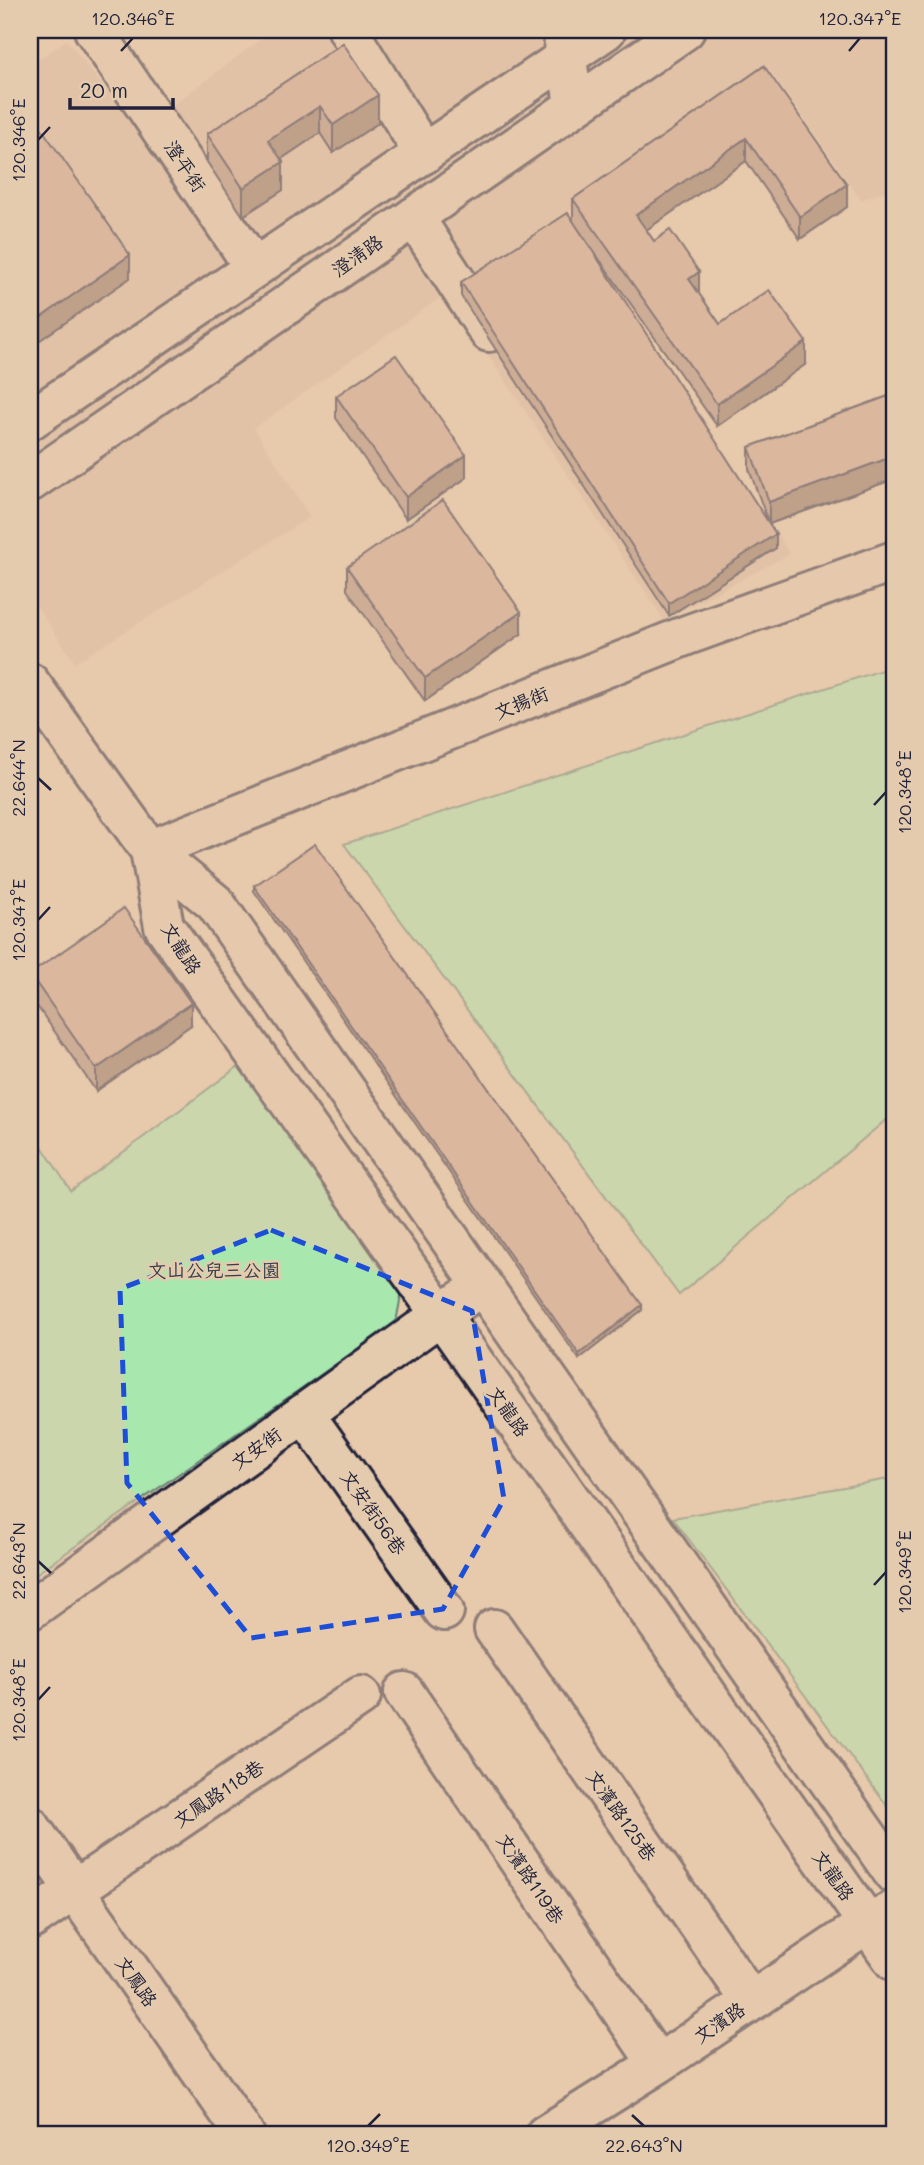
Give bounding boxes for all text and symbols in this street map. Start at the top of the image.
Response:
text: 120.346°E [91,6,175,30]
text: 120.347°E [819,6,901,30]
scale bar [70,66,173,110]
text: 20 m [80,76,128,103]
text: 120.346°E [6,98,30,182]
street label: 澄平街 [160,135,212,197]
street label: 澄清路 [326,228,388,282]
street label: 文揚街 [490,680,552,724]
text: 22.644°N [6,739,30,817]
text: 120.348°E [892,750,916,834]
text: 120.347°E [6,879,30,961]
street label: 文龍路 [156,917,208,979]
park label: 文山公兒三公園 [147,1257,281,1282]
street label: 文龍路 [482,1380,536,1442]
street label: 文安街 [226,1421,286,1475]
street label: 文安街56巷 [335,1464,413,1560]
text: 22.643°N [6,1522,30,1600]
text: 120.349°E [892,1530,916,1614]
text: 120.348°E [6,1658,30,1742]
street label: 文鳳路118巷 [168,1753,268,1833]
street label: 文濱路125巷 [581,1764,663,1866]
street label: 文濱路119巷 [491,1828,571,1928]
street label: 文龍路 [807,1844,861,1906]
street label: 文鳳路 [110,1950,164,2012]
street label: 文濱路 [688,1996,750,2048]
text: 120.349°E [326,2133,410,2157]
text: 22.643°N [605,2133,683,2157]

